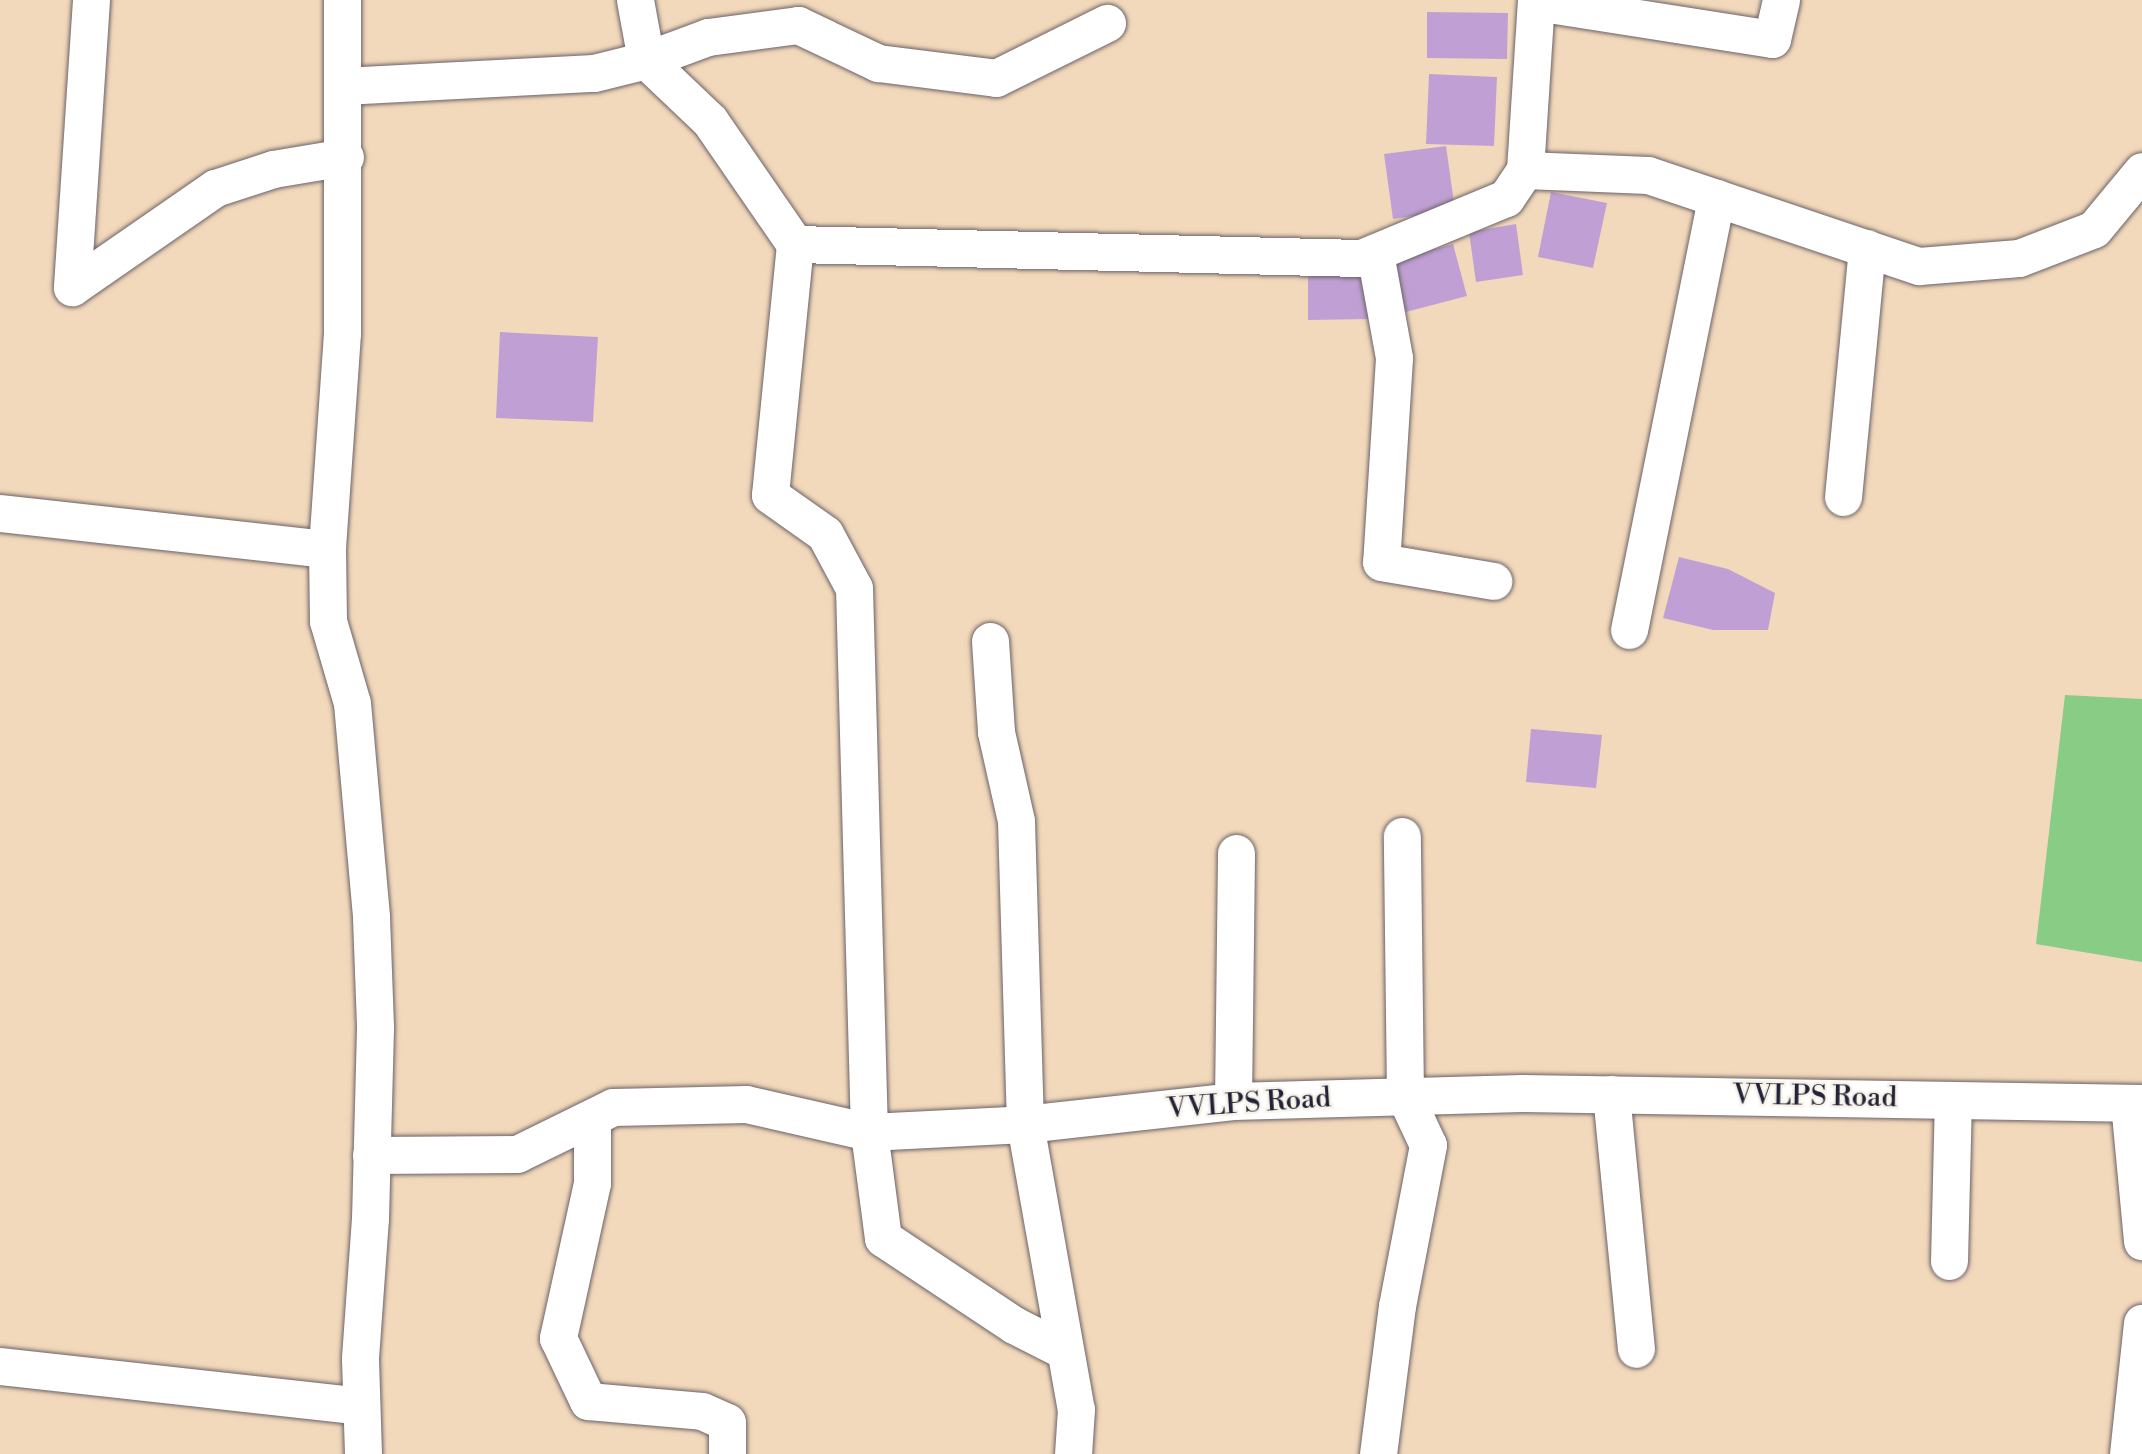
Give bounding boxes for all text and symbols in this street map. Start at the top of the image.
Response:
street label: VVLPS Road [1732,1079,1898,1115]
street label: VVLPS Road [1166,1082,1332,1126]

